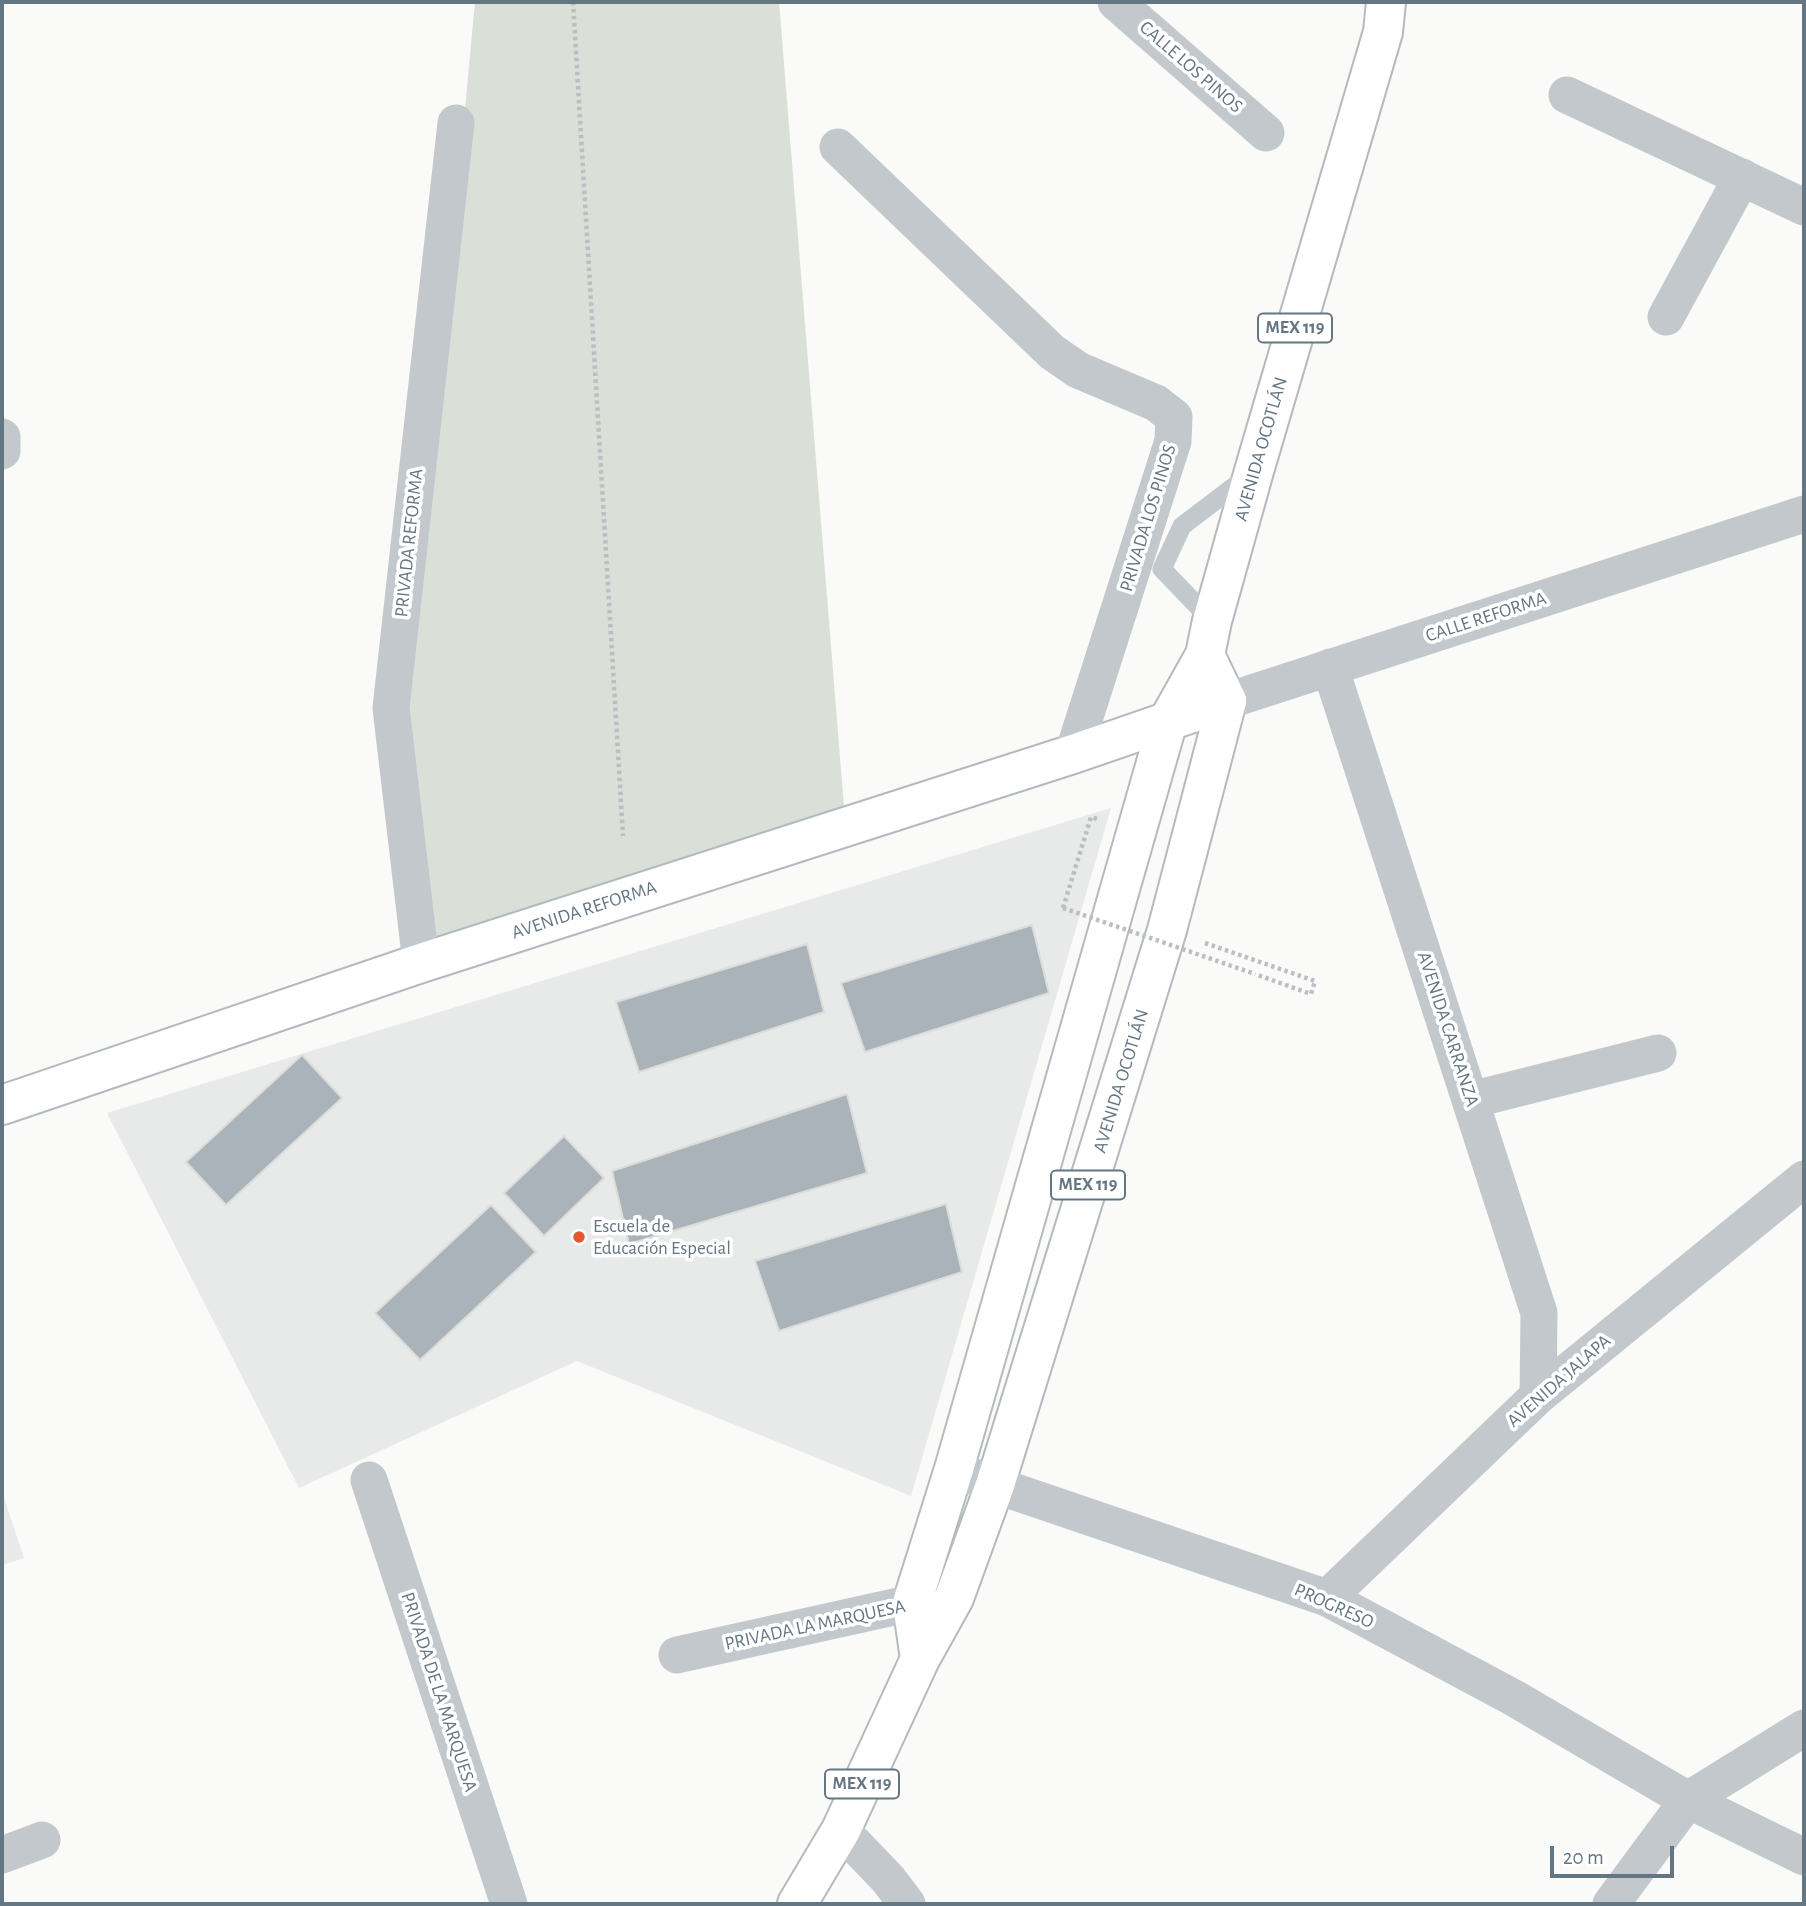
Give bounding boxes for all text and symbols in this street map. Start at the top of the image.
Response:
street label: CALLE LOS PINOS [1135,16,1247,118]
road number: MEX 119 [1258,314,1332,342]
street label: AVENIDA OCOTLÁN [1230,374,1292,524]
street label: PRIVADA LOS PINOS [1115,442,1181,594]
street label: PRIVADA REFORMA [390,468,428,618]
street label: CALLE REFORMA [1423,587,1549,647]
street label: AVENIDA REFORMA [509,876,659,944]
street label: AVENIDA CARRANZA [1412,949,1484,1109]
street label: AVENIDA OCOTLÁN [1088,1006,1154,1156]
road number: MEX 119 [1051,1170,1125,1200]
place label: Escuela de Educación Especial [593,1215,731,1259]
marker: Escuela de Educación Especial [571,1229,587,1245]
street label: AVENIDA JALAPA [1502,1330,1616,1432]
street label: PROGRESO [1291,1578,1377,1634]
street label: PRIVADA DE LA MARQUESA [396,1589,482,1795]
street label: PRIVADA LA MARQUESA [723,1595,907,1655]
road number: MEX 119 [825,1770,899,1798]
scale bar [1554,1832,1678,1876]
text: 20 m [1563,1847,1604,1868]

